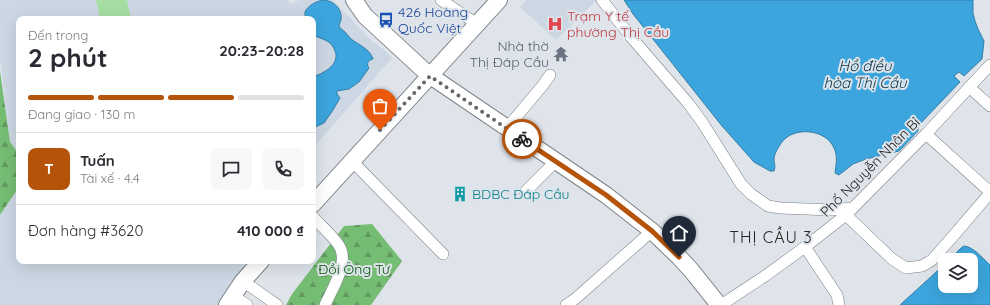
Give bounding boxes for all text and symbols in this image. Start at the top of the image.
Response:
place label: 426 Hoàng Quốc Việt [398,3,468,37]
place label: Trạm Y tế phường Thị Cầu [567,7,669,41]
bus stop icon: 426 Hoàng Quốc Việt [377,11,395,29]
hospital icon: Trạm Y tế phường Thị Cầu [546,15,564,33]
text: Đến trong [28,27,88,43]
place label: Nhà thờ Thị Đáp Cầu [469,37,549,71]
text: 2 phút [28,41,108,74]
text: 20:23–20:28 [219,41,304,60]
temple icon: Nhà thờ Thị Đáp Cầu [552,45,570,63]
water label: Hồ điều hòa Thị Cầu [824,56,908,92]
pin [363,89,397,130]
icon: bag [369,95,391,117]
text: Đang giao · 130 m [28,106,135,122]
street label: Phố Nguyễn Nhân Bỉ [816,113,924,221]
courier [502,119,542,159]
icon: bike [511,128,533,150]
button: chat [210,148,252,190]
button: phone [262,148,304,190]
text: Tuấn [80,151,115,170]
text: T [44,159,54,178]
text: Tài xế · 4.4 [80,170,140,186]
building icon: BDBC Đáp Cầu [451,185,469,203]
place label: BDBC Đáp Cầu [472,185,570,203]
pin [662,216,696,257]
text: Đơn hàng #3620 [28,221,143,240]
text: 410 000 ₫ [237,221,304,240]
icon: home [668,222,690,244]
district label: THỊ CẦU 3 [729,226,813,247]
map controls [938,253,978,293]
button: layers [938,253,978,293]
park label: Đồi Ông Tư [318,260,391,278]

